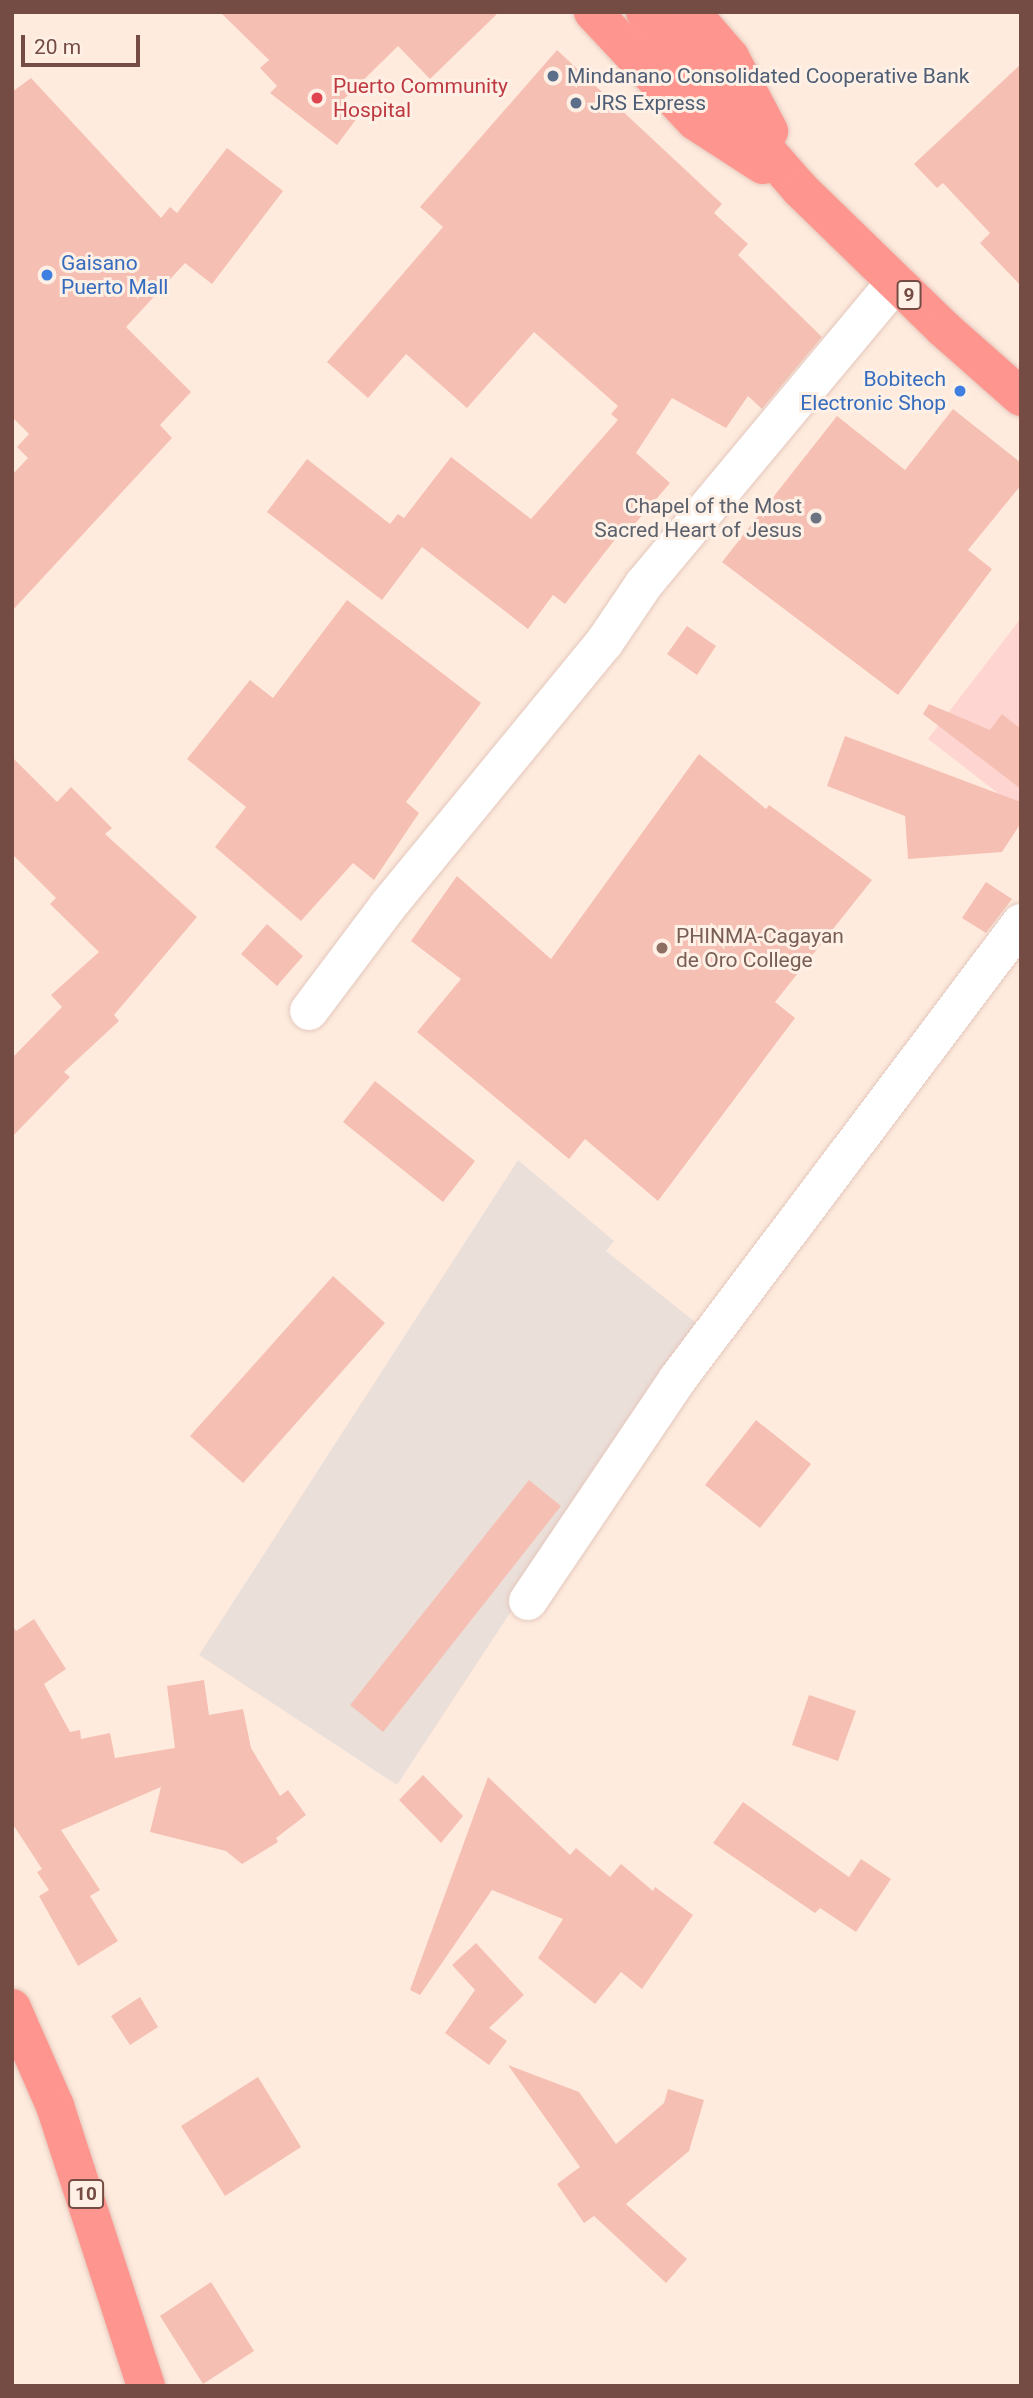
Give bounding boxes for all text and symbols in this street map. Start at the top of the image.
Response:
scale bar [24,21,144,65]
text: 20 m [34,35,81,59]
place label: Mindanano Consolidated Cooperative Bank [567,63,969,89]
marker: Mindanano Consolidated Cooperative Bank [545,68,561,84]
place label: Puerto Community Hospital [333,73,508,123]
marker: Puerto Community Hospital [307,88,327,108]
place label: JRS Express [590,90,706,116]
marker: JRS Express [568,95,584,111]
place label: Gaisano Puerto Mall [61,250,168,300]
marker: Gaisano Puerto Mall [39,267,55,283]
road number: 9 [895,280,923,310]
place label: Bobitech Electronic Shop [800,366,946,416]
marker: Bobitech Electronic Shop [952,383,968,399]
place label: Chapel of the Most Sacred Heart of Jesus [594,493,802,543]
marker: Chapel of the Most Sacred Heart of Jesus [808,510,824,526]
place label: PHINMA-Cagayan de Oro College [676,923,844,973]
marker: PHINMA-Cagayan de Oro College [654,940,670,956]
road number: 10 [67,2178,105,2210]

